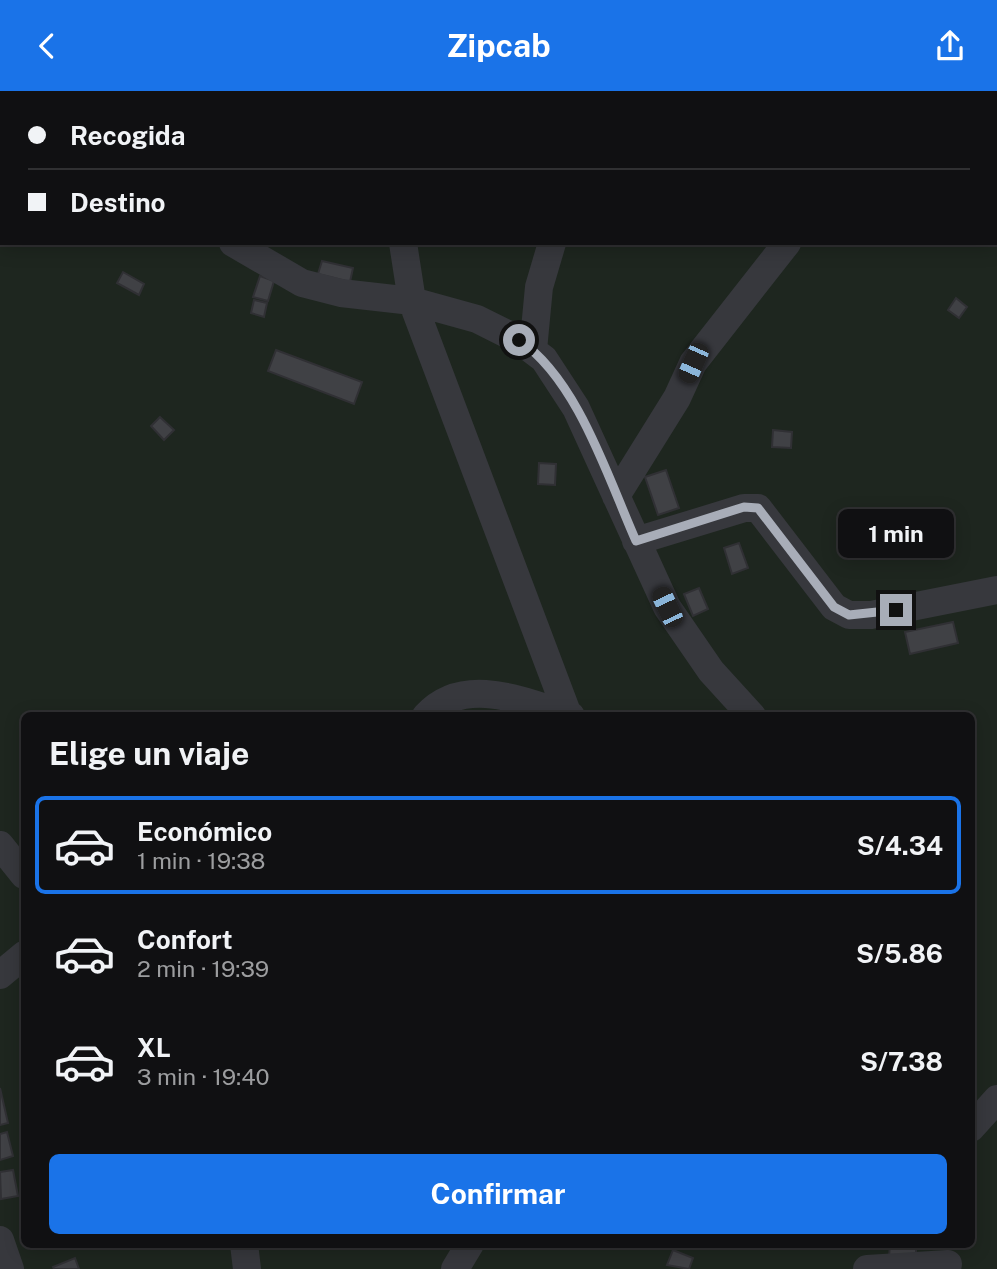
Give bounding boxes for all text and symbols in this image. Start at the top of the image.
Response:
icon: back [28,27,66,65]
text: Zipcab [446,27,551,64]
icon: share [931,27,969,65]
text: Recogida [70,120,185,151]
text: Destino [70,187,166,218]
route start [503,324,535,356]
car [675,340,712,386]
callout: 1 min [838,509,954,557]
text: 1 min [868,520,924,547]
car [649,584,686,630]
route end [880,594,912,626]
text: Elige un viaje [49,735,249,772]
icon: car [53,814,116,877]
text: Económico [137,816,272,847]
text: S/4.34 [857,830,943,861]
text: 1 min · 19:38 [137,847,265,874]
icon: car [53,922,116,985]
text: Confort [137,924,233,955]
text: S/5.86 [856,938,943,969]
text: 2 min · 19:39 [137,955,269,982]
icon: car [53,1030,116,1093]
text: XL [137,1032,171,1063]
text: S/7.38 [860,1046,943,1077]
text: 3 min · 19:40 [137,1063,270,1090]
button: Confirmar [49,1154,947,1234]

